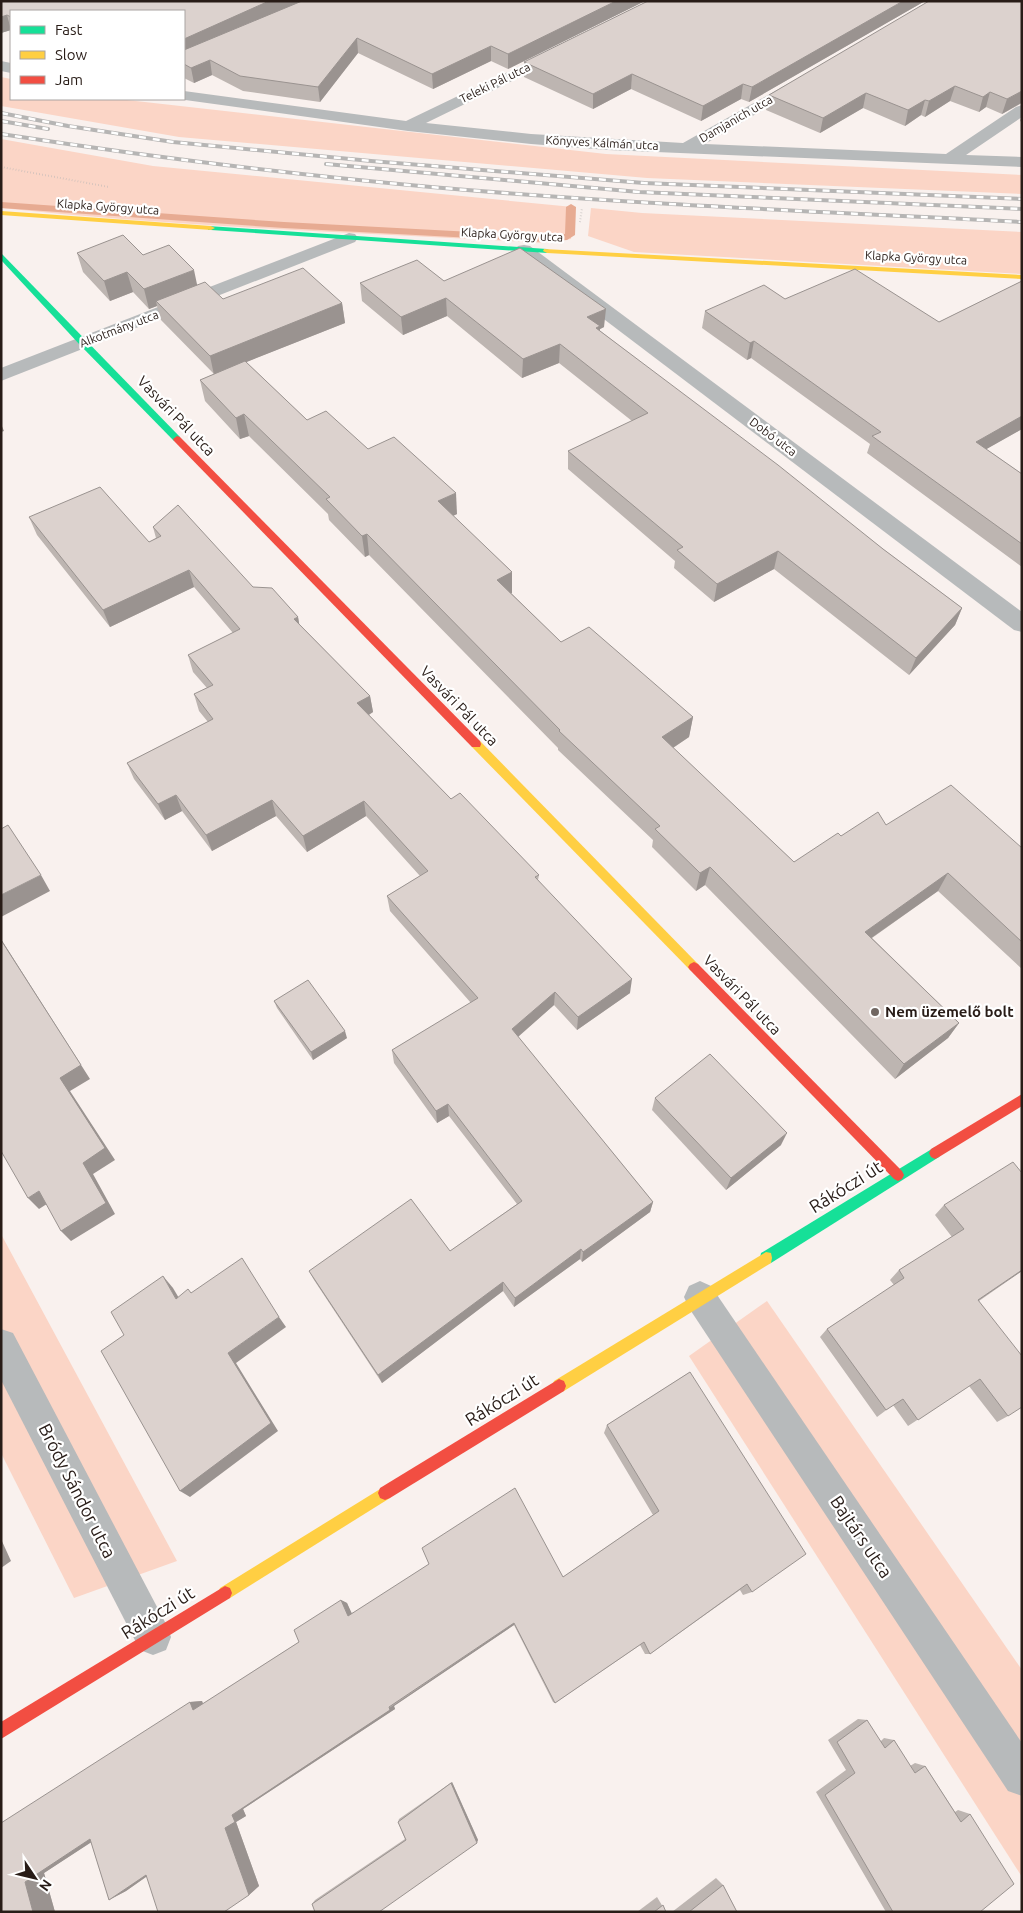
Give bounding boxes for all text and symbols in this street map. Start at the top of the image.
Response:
legend [10,10,185,100]
text: Fast [55,21,83,38]
text: Slow [55,46,88,63]
street label: Teleki Pál utca [458,60,532,105]
text: Jam [55,71,83,88]
street label: Damjanich utca [697,92,775,145]
street label: Könyves Kálmán utca [545,133,659,152]
street label: Klapka György utca [56,196,160,217]
street label: Klapka György utca [461,225,564,244]
street label: Klapka György utca [865,248,968,267]
street label: Alkotmány utca [77,307,160,350]
street label: Vasvári Pál utca [134,372,219,459]
street label: Dobó utca [747,415,799,459]
street label: Vasvári Pál utca [417,662,502,749]
street label: Vasvári Pál utca [700,951,785,1038]
place label: Nem üzemelő bolt [885,1003,1014,1020]
marker: Nem üzemelő bolt [869,1006,881,1018]
street label: Rákóczi út [805,1156,886,1216]
street label: Rákóczi út [461,1369,542,1429]
street label: Bródy Sándor utca [35,1420,120,1561]
street label: Bajtárs utca [827,1491,897,1581]
street label: Rákóczi út [117,1582,198,1642]
north arrow [10,1853,60,1903]
text: N [36,1877,55,1894]

